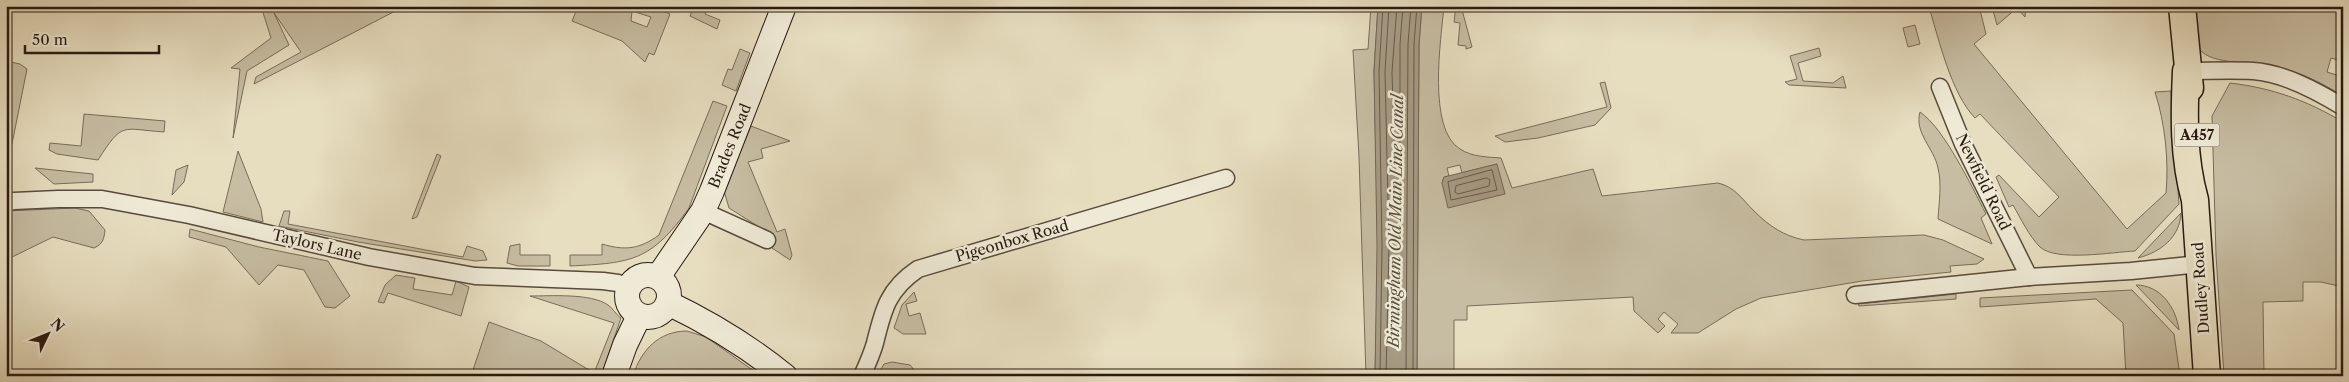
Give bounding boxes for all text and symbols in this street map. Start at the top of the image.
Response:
scale bar [25,22,159,54]
text: 50 m [32,30,68,49]
water label: Birmingham Old Main Line Canal [1383,92,1407,350]
street label: Brades Road [704,101,755,191]
road number: A457 [2174,124,2220,146]
street label: Newfield Road [1952,130,2015,233]
street label: Pigeonbox Road [953,215,1071,266]
street label: Taylors Lane [270,225,364,264]
street label: Dudley Road [2188,241,2213,335]
north arrow [22,310,72,360]
text: N [47,315,68,336]

